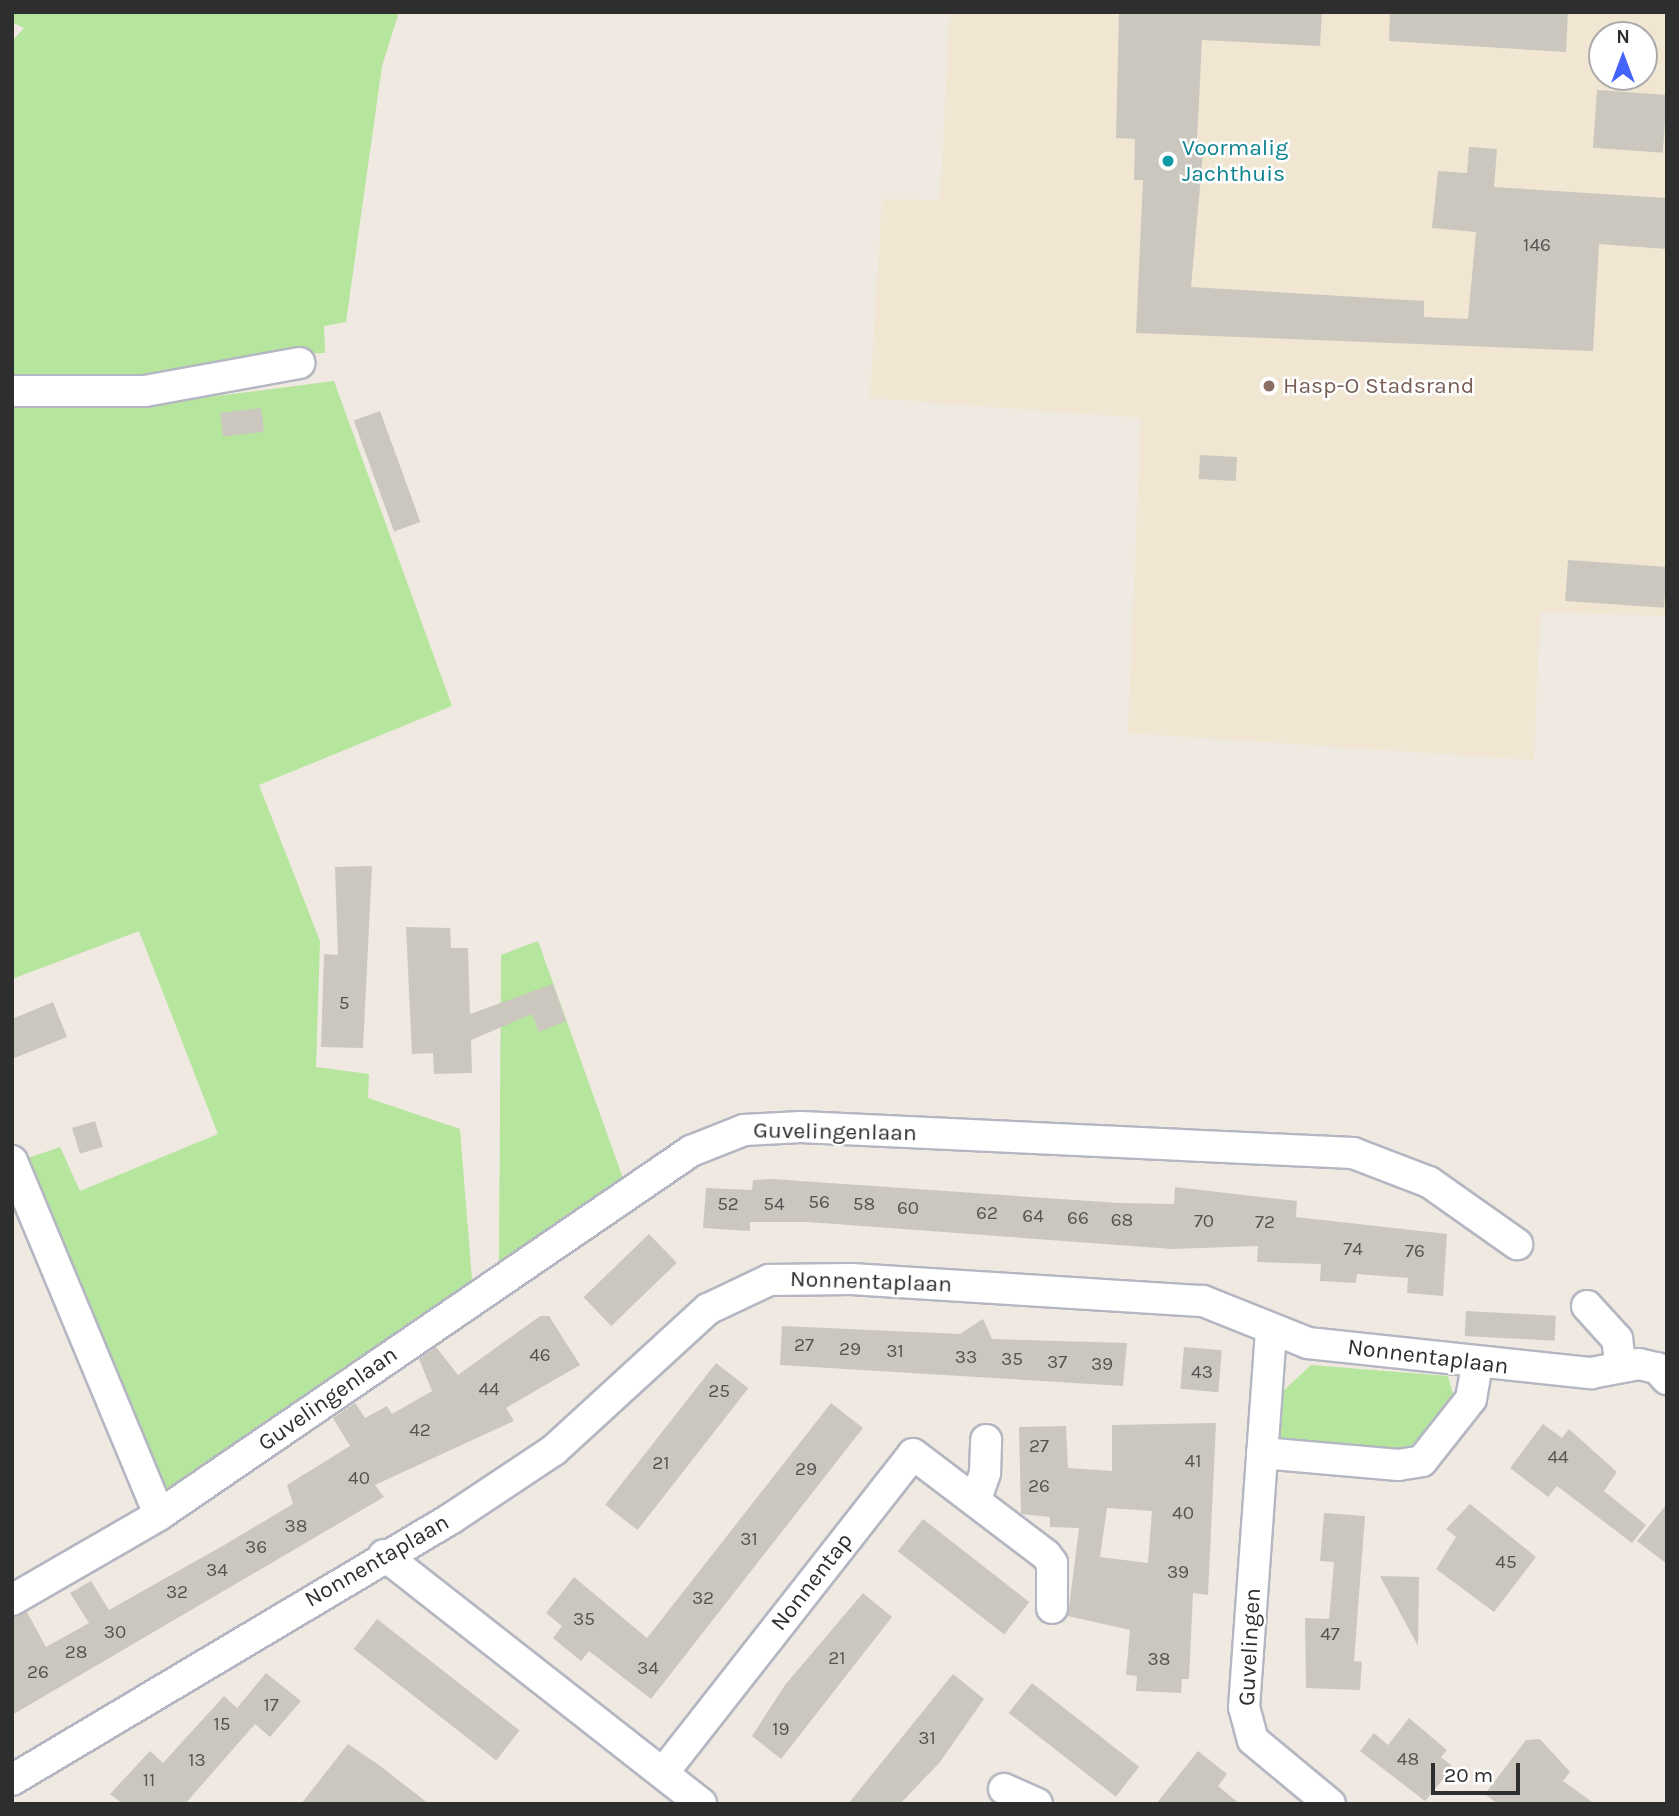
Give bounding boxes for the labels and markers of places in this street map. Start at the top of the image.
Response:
place label: Voormalig Jachthuis [1182,134,1288,188]
marker: Voormalig Jachthuis [1160,153,1176,169]
place label: Hasp-O Stadsrand [1283,372,1474,400]
marker: Hasp-O Stadsrand [1261,378,1277,394]

